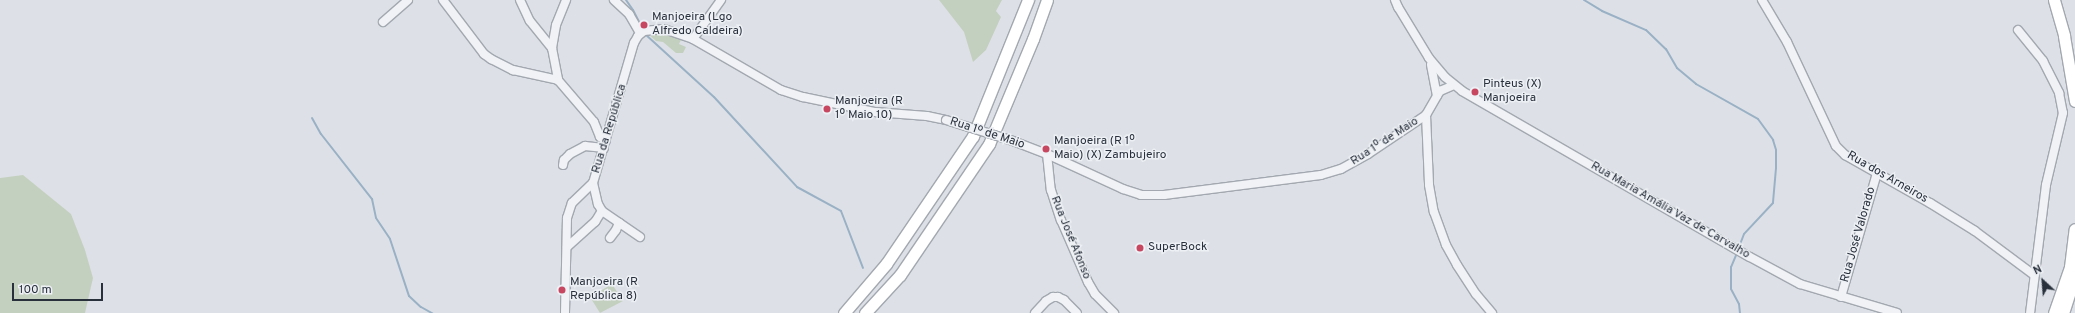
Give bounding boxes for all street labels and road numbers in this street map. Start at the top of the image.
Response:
street label: Rua da República [590,83,630,175]
street label: Rua 1º de Maio [948,115,1026,153]
street label: Rua 1º de Maio [1348,115,1422,169]
street label: Rua dos Arneiros [1844,149,1930,207]
street label: Rua Maria Amália Vaz de Carvalho [1587,159,1753,263]
street label: Rua José Valorado [1838,185,1880,285]
street label: Rua José Afonso [1047,194,1093,282]

